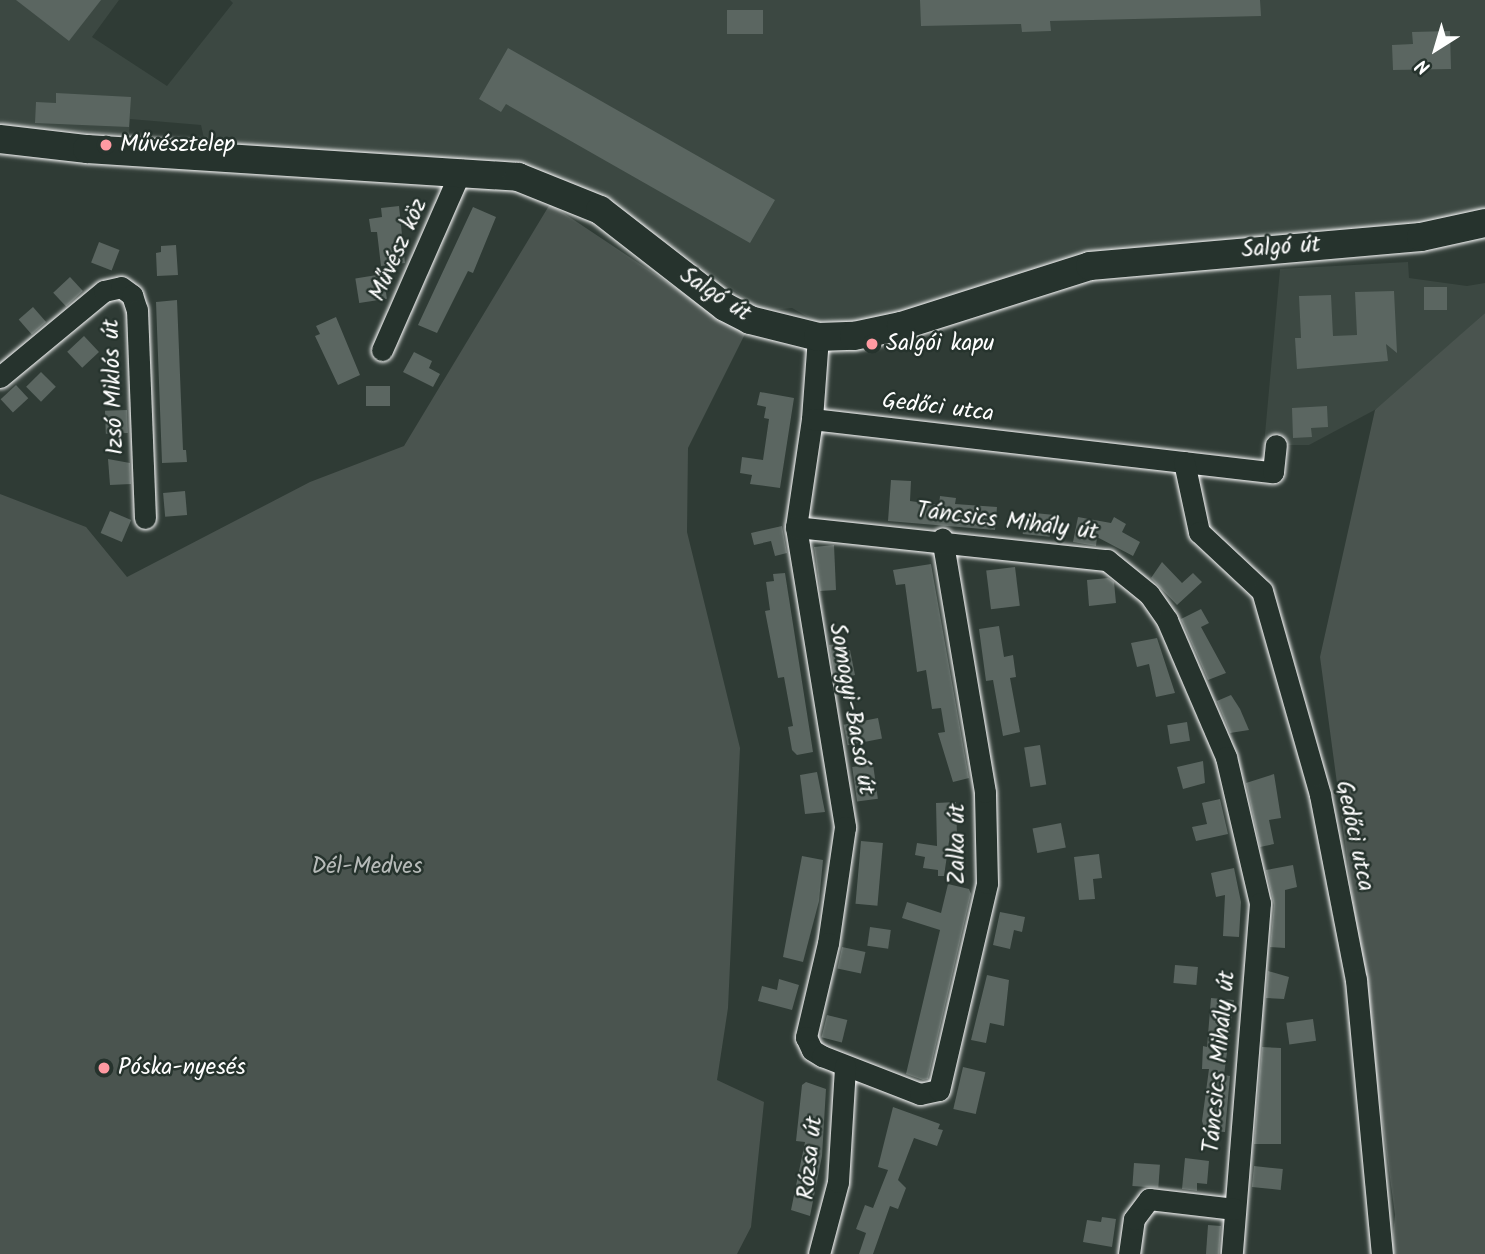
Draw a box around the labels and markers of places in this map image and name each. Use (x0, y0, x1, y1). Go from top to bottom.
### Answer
place label: Művésztelep (120, 131, 235, 159)
marker: Művésztelep (98, 137, 114, 153)
place label: Salgói kapu (886, 330, 994, 358)
marker: Salgói kapu (864, 336, 880, 352)
place label: Póska-nyesés (118, 1054, 246, 1082)
marker: Póska-nyesés (96, 1060, 112, 1076)

